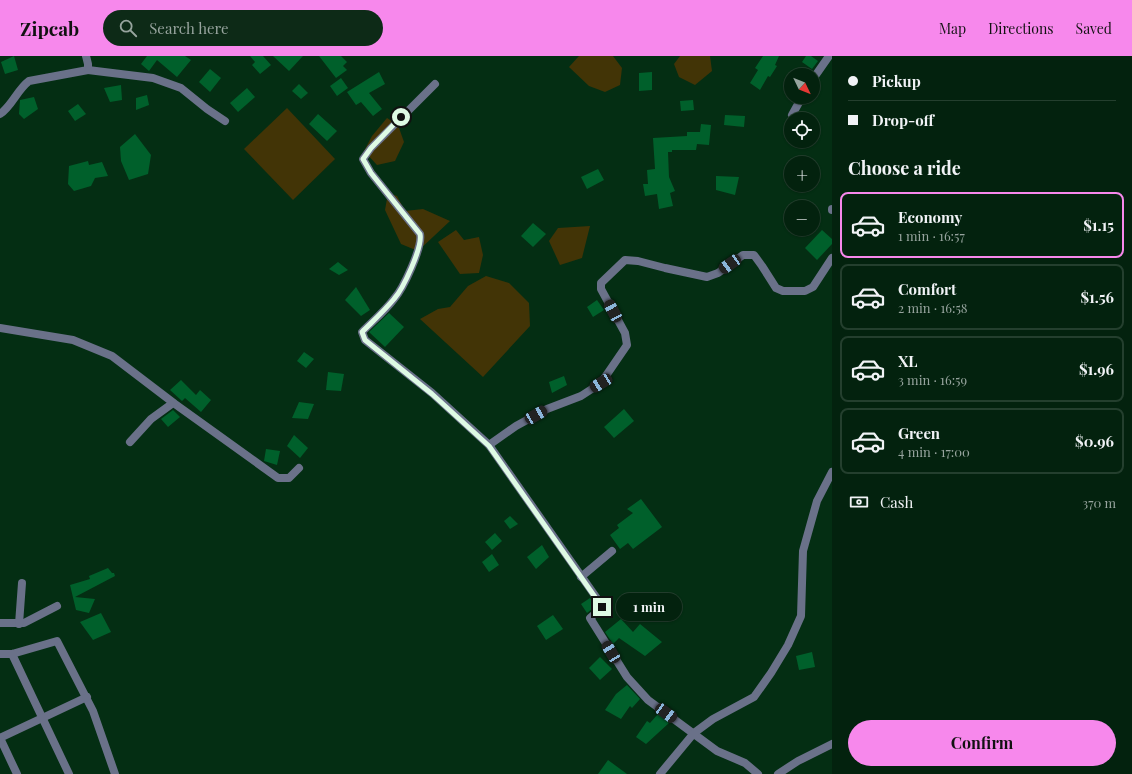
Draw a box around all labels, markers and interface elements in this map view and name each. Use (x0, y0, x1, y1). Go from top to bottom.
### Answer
search box (103, 10, 383, 46)
text: Zipcab (20, 15, 79, 41)
icon: search (117, 17, 139, 39)
text: Search here (149, 18, 229, 38)
text: Map (939, 19, 966, 38)
text: Directions (988, 19, 1054, 38)
text: Saved (1076, 19, 1112, 38)
north arrow (784, 68, 820, 104)
map controls (784, 68, 820, 236)
text: Pickup (872, 71, 921, 91)
route start (392, 108, 410, 126)
text: Drop-off (872, 110, 934, 130)
button: locate (784, 112, 820, 148)
button: + (784, 156, 820, 192)
text: Choose a ride (848, 156, 961, 180)
button: − (784, 200, 820, 236)
icon: car (850, 207, 886, 243)
text: Economy (898, 207, 962, 227)
text: $1.15 (1083, 215, 1114, 235)
text: 1 min · 16:57 (898, 227, 965, 244)
car (717, 252, 743, 276)
icon: car (850, 279, 886, 315)
text: Comfort (898, 279, 956, 299)
text: $1.56 (1081, 287, 1114, 307)
car (602, 298, 624, 324)
text: 2 min · 16:58 (898, 299, 968, 316)
icon: car (850, 351, 886, 387)
text: XL (898, 351, 918, 371)
text: $1.96 (1079, 359, 1114, 379)
text: 3 min · 16:59 (898, 371, 967, 388)
car (588, 372, 614, 394)
car (523, 404, 549, 426)
icon: car (850, 423, 886, 459)
text: Green (898, 423, 940, 443)
text: $0.96 (1075, 431, 1114, 451)
text: 4 min · 17:00 (898, 443, 970, 460)
icon: cash (848, 491, 870, 513)
text: Cash (880, 492, 913, 512)
text: 370 m (1082, 494, 1116, 511)
callout: 1 min (616, 593, 682, 621)
route end (593, 598, 611, 616)
text: 1 min (633, 598, 665, 615)
car (600, 639, 622, 665)
car (653, 701, 679, 725)
button: Confirm (848, 720, 1116, 766)

